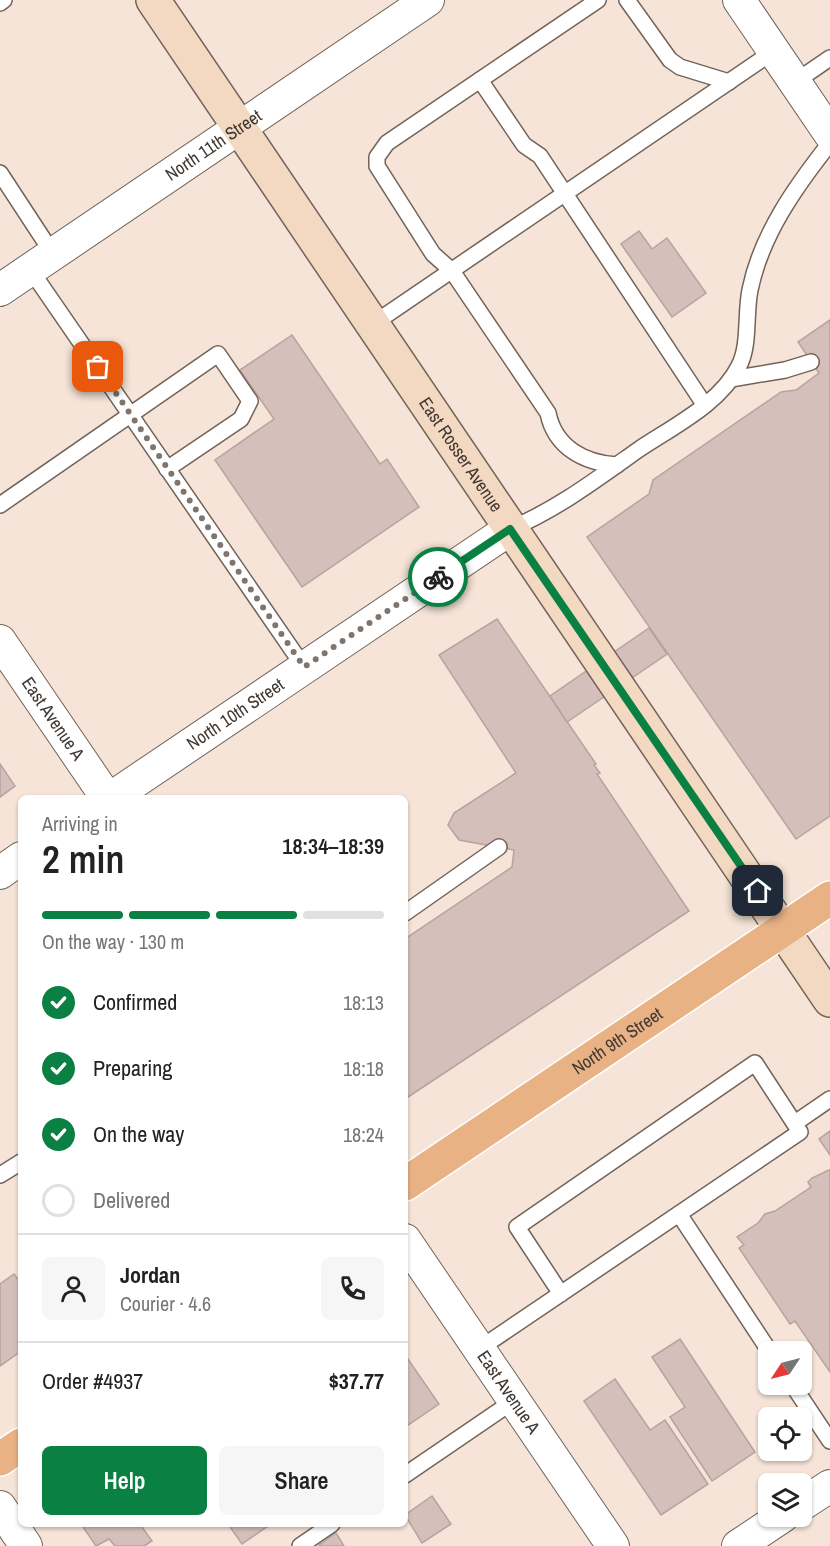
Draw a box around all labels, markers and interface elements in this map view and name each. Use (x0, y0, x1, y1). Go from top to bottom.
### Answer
street label: North 11th Street (160, 103, 266, 186)
pin (72, 341, 123, 392)
icon: bag (81, 350, 114, 383)
street label: East Rosser Avenue (413, 392, 509, 517)
courier (408, 547, 468, 607)
icon: bike (422, 561, 455, 594)
street label: East Avenue A (16, 672, 91, 765)
street label: North 10th Street (181, 672, 289, 756)
text: Arriving in (42, 810, 118, 837)
text: 18:34–18:39 (282, 831, 384, 861)
text: 2 min (42, 833, 124, 885)
pin (732, 865, 783, 916)
icon: home (741, 874, 774, 907)
text: On the way · 130 m (42, 928, 184, 955)
icon: check (42, 986, 75, 1019)
text: Confirmed (93, 987, 177, 1017)
text: 18:13 (343, 989, 384, 1016)
street label: North 9th Street (567, 1001, 667, 1080)
icon: check (42, 1052, 75, 1085)
text: Preparing (93, 1053, 172, 1083)
text: 18:18 (343, 1055, 384, 1082)
icon: check (42, 1118, 75, 1151)
text: On the way (93, 1119, 184, 1149)
text: 18:24 (343, 1121, 384, 1148)
text: Delivered (93, 1185, 170, 1215)
button: person (42, 1257, 105, 1320)
button: phone (321, 1257, 384, 1320)
text: Jordan (120, 1260, 180, 1290)
text: Courier · 4.6 (120, 1290, 211, 1317)
north arrow (758, 1341, 812, 1395)
map controls (758, 1341, 812, 1527)
street label: East Avenue A (472, 1345, 546, 1439)
text: Order #4937 (42, 1366, 143, 1396)
text: $37.77 (329, 1366, 384, 1396)
button: locate (758, 1407, 812, 1461)
button: Help (42, 1446, 207, 1515)
button: Share (219, 1446, 384, 1515)
button: layers (758, 1473, 812, 1527)

